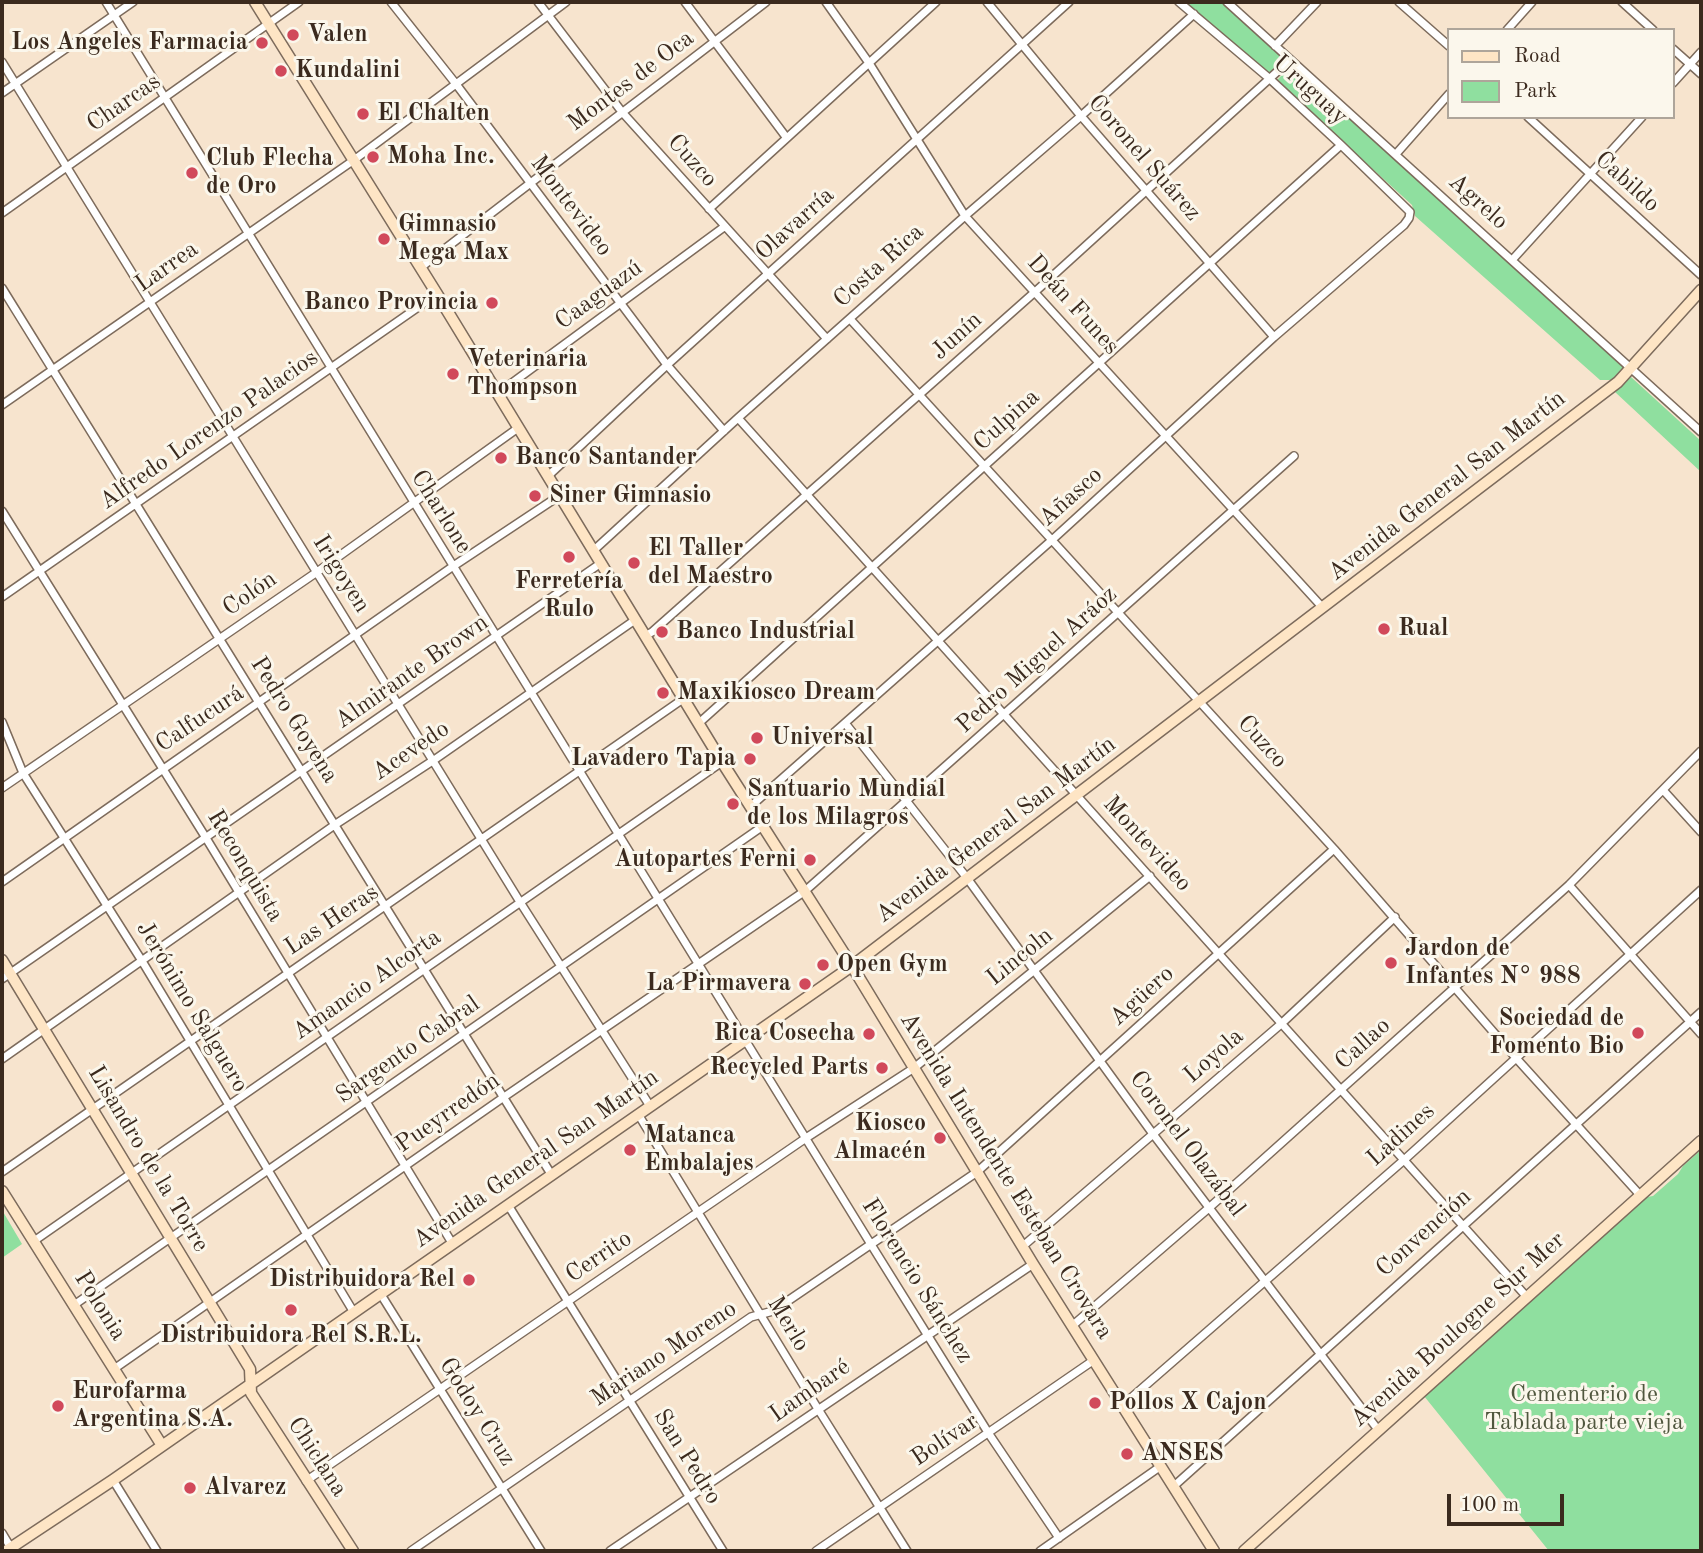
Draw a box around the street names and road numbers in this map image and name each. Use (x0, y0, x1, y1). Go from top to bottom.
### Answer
street label: Montes de Oca (562, 24, 700, 138)
street label: Uruguay (1266, 49, 1354, 131)
street label: Charcas (82, 67, 166, 139)
street label: Coronel Suárez (1081, 89, 1207, 227)
street label: Cuzco (661, 128, 723, 194)
street label: Cabildo (1589, 145, 1665, 219)
street label: Montevideo (524, 150, 618, 262)
street label: Agrelo (1442, 168, 1514, 236)
street label: Olavarría (750, 181, 840, 267)
street label: Costa Rica (828, 218, 930, 314)
street label: Larrea (130, 235, 204, 299)
street label: Deán Funes (1021, 249, 1125, 361)
street label: Caaguazú (550, 254, 648, 336)
street label: Junín (926, 306, 988, 366)
street label: Alfredo Lorenzo Palacios (94, 343, 324, 517)
street label: Culpina (968, 383, 1046, 457)
street label: Avenida General San Martín (1323, 384, 1571, 588)
street label: Añasco (1033, 461, 1109, 533)
street label: Charlone (404, 465, 478, 559)
street label: Irigoyen (306, 530, 376, 618)
street label: Colón (217, 565, 283, 623)
street label: Pedro Miguel Aráoz (951, 580, 1123, 740)
street label: Almirante Brown (330, 608, 494, 736)
street label: Pedro Goyena (244, 651, 344, 789)
street label: Calfucurá (150, 679, 250, 759)
street label: Cuzco (1231, 709, 1293, 775)
street label: Acevedo (367, 715, 455, 787)
street label: Avenida General San Martín (870, 730, 1122, 930)
street label: Montevideo (1096, 790, 1198, 898)
street label: Reconquista (200, 805, 290, 927)
street label: Las Heras (280, 878, 384, 962)
street label: Jerónimo Salguero (130, 916, 254, 1098)
street label: Lincoln (981, 921, 1059, 993)
street label: Amancio Alcorta (287, 923, 447, 1047)
street label: Agüero (1104, 960, 1180, 1032)
street label: Sargento Cabral (331, 990, 485, 1110)
street label: Avenida Intendente Esteban Crovara (893, 1007, 1119, 1345)
street label: Callao (1329, 1012, 1397, 1076)
street label: Loyola (1178, 1022, 1250, 1090)
street label: Lisandro de la Torre (81, 1061, 215, 1257)
street label: Avenida General San Martín (408, 1063, 664, 1255)
street label: Coronel Olazábal (1123, 1065, 1251, 1223)
street label: Pueyrredón (390, 1067, 506, 1159)
street label: Ladines (1361, 1097, 1441, 1173)
street label: Convención (1370, 1183, 1478, 1283)
street label: Florencio Sánchez (855, 1193, 979, 1369)
street label: Cerrito (560, 1224, 638, 1290)
street label: Avenida Boulogne Sur Mer (1345, 1226, 1571, 1434)
street label: Polonia (67, 1266, 133, 1346)
street label: Merlo (760, 1291, 816, 1357)
street label: Mariano Moreno (586, 1295, 742, 1413)
street label: Godoy Cruz (432, 1352, 522, 1472)
street label: Lambaré (764, 1353, 856, 1429)
street label: San Pedro (646, 1404, 728, 1510)
street label: Bolívar (906, 1407, 984, 1473)
street label: Chiclana (281, 1412, 353, 1502)

